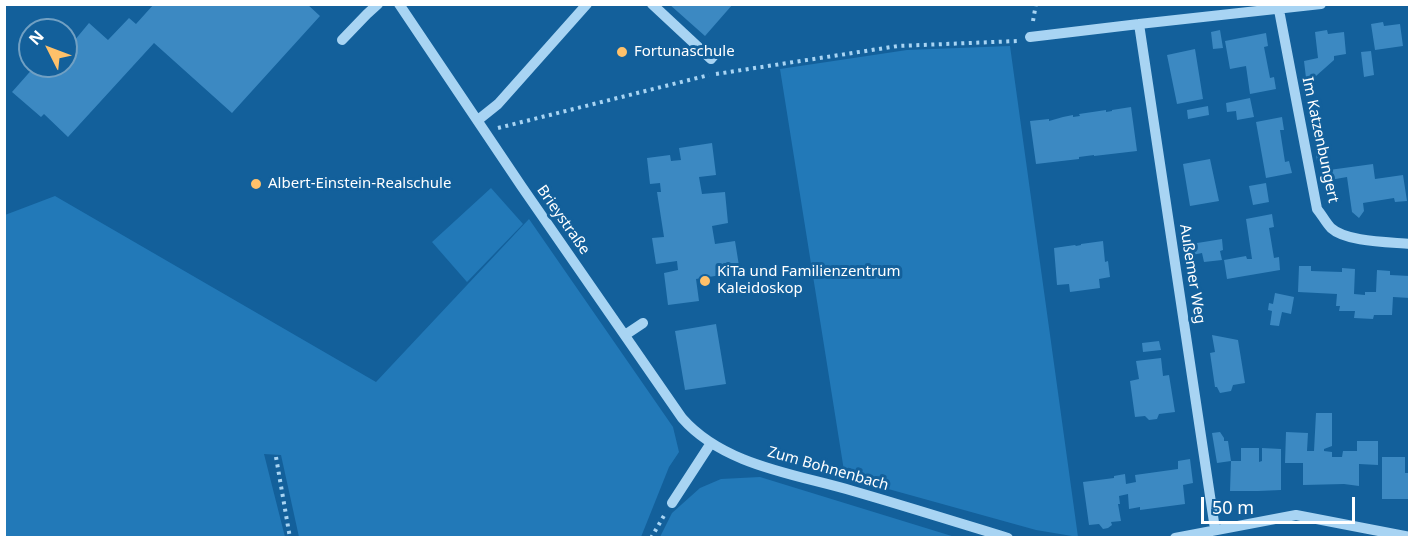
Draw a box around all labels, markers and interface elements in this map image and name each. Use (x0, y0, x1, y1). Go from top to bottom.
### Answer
north arrow (18, 18, 78, 78)
text: N (24, 25, 49, 49)
place label: Fortunaschule (634, 43, 735, 61)
marker: Fortunaschule (615, 45, 629, 59)
street label: Im Katzenbungert (1298, 76, 1342, 204)
place label: Albert-Einstein-Realschule (268, 175, 451, 193)
marker: Albert-Einstein-Realschule (249, 177, 263, 191)
street label: Brieystraße (533, 182, 593, 258)
street label: Außemer Weg (1175, 223, 1209, 325)
place label: KiTa und Familienzentrum Kaleidoskop (717, 263, 901, 298)
marker: KiTa und Familienzentrum Kaleidoskop (698, 274, 712, 288)
street label: Zum Bohnenbach (765, 443, 891, 495)
scale bar (1204, 485, 1358, 523)
text: 50 m (1212, 495, 1254, 519)

